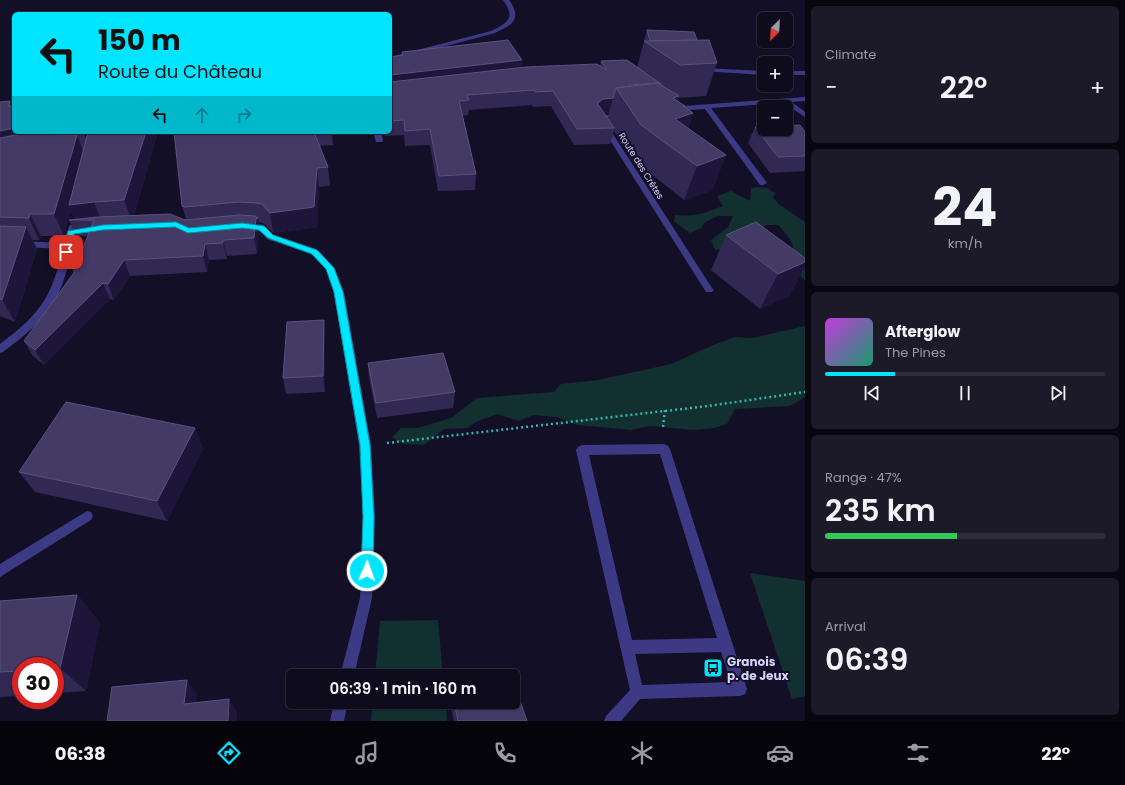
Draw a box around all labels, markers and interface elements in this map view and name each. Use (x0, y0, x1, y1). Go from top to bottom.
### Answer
north arrow (757, 12, 793, 48)
map controls (757, 12, 793, 136)
text: 150 m (98, 21, 181, 60)
icon: left (32, 28, 84, 80)
text: Climate (825, 45, 876, 64)
button: + (757, 56, 793, 92)
text: Route du Château (98, 59, 262, 84)
text: 22° (940, 66, 987, 109)
text: − (825, 72, 837, 103)
text: + (1090, 72, 1105, 103)
button: − (757, 100, 793, 136)
icon: left (149, 104, 171, 126)
icon: ahead (191, 104, 213, 126)
icon: right (233, 104, 255, 126)
street label: Route des Crêtes (616, 130, 667, 202)
text: 24 (933, 171, 997, 244)
text: km/h (948, 234, 982, 253)
pin (49, 235, 83, 269)
icon: arrive (55, 241, 77, 263)
text: Afterglow (885, 321, 960, 342)
text: The Pines (885, 343, 946, 362)
icon: previous (861, 382, 883, 404)
icon: pause (954, 382, 976, 404)
icon: next (1047, 382, 1069, 404)
text: Range · 47% (825, 468, 902, 487)
text: 235 km (825, 489, 936, 532)
position arrow (346, 550, 388, 592)
text: Arrival (825, 617, 866, 636)
text: 06:39 (825, 638, 908, 681)
place label: Granois p. de Jeux (727, 653, 790, 684)
speed limit sign: 30 (12, 657, 64, 709)
bus stop icon: Granois p. de Jeux (702, 657, 724, 679)
text: 06:39 · 1 min · 160 m (330, 678, 476, 699)
icon: directions (215, 739, 243, 767)
icon: music (353, 739, 381, 767)
icon: phone (491, 739, 519, 767)
icon: climate (628, 739, 656, 767)
icon: car (766, 739, 794, 767)
icon: filters (904, 739, 932, 767)
text: 06:38 (55, 741, 106, 766)
text: 22° (1041, 741, 1070, 766)

